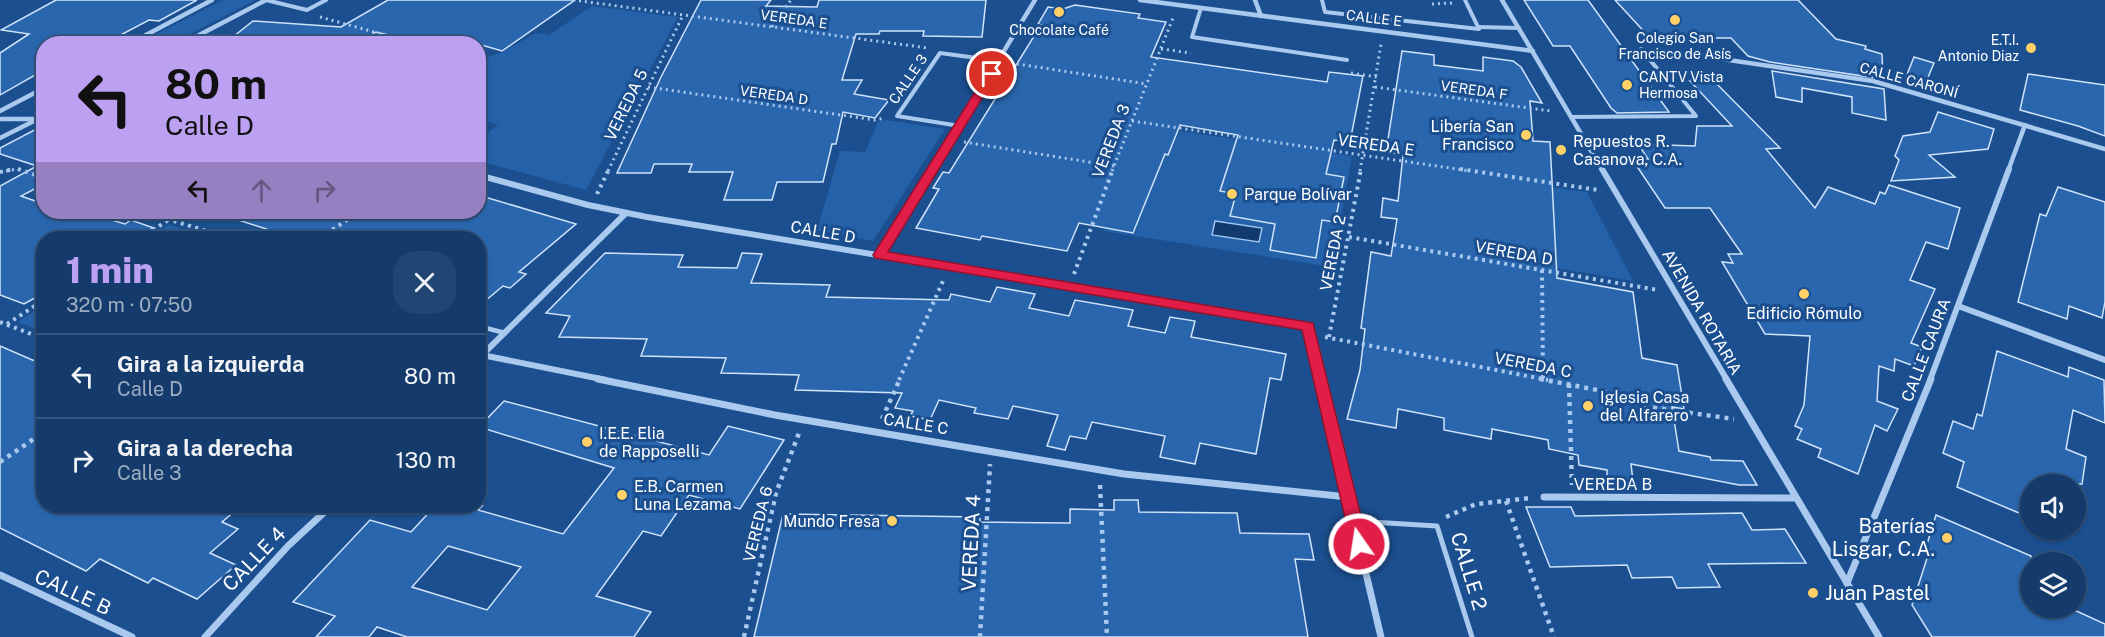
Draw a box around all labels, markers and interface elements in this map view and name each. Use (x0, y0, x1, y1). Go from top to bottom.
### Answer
marker: Chocolate Café (1052, 5, 1066, 19)
street label: VEREDA E (759, 6, 829, 32)
street label: CALLE E (1345, 7, 1403, 29)
marker: Colegio San Francisco de Asís (1668, 13, 1682, 27)
place label: Chocolate Café (1009, 22, 1109, 38)
place label: Colegio San Francisco de Asís (1619, 30, 1731, 62)
place label: E.T.I. Antonio Diaz (1938, 32, 2019, 64)
marker: E.T.I. Antonio Diaz (2024, 41, 2038, 55)
pin (966, 48, 1017, 99)
street label: CALLE 3 (886, 51, 931, 107)
icon: arrive (975, 57, 1008, 90)
street label: CALLE CARONÍ (1858, 58, 1961, 101)
text: 80 m (165, 59, 267, 108)
icon: left (66, 60, 144, 138)
street label: VEREDA 5 (600, 66, 652, 144)
place label: CANTV Vista Hermosa (1639, 69, 1723, 101)
street label: VEREDA F (1440, 77, 1508, 103)
marker: CANTV Vista Hermosa (1620, 78, 1634, 92)
street label: VEREDA D (739, 82, 809, 108)
street label: VEREDA 3 (1088, 101, 1134, 181)
text: Calle D (165, 109, 254, 141)
place label: Libería San Francisco (1430, 117, 1514, 154)
marker: Libería San Francisco (1519, 128, 1533, 142)
street label: VEREDA E (1336, 130, 1416, 160)
place label: Repuestos R. Casanova, C.A. (1573, 132, 1682, 169)
marker: Repuestos R. Casanova, C.A. (1554, 143, 1568, 157)
icon: left (182, 174, 215, 207)
icon: ahead (245, 174, 278, 207)
icon: right (308, 174, 341, 207)
place label: Parque Bolívar (1244, 185, 1352, 204)
marker: Parque Bolívar (1225, 187, 1239, 201)
street label: VEREDA 2 (1316, 213, 1350, 293)
street label: CALLE D (789, 217, 857, 247)
street label: VEREDA D (1474, 237, 1554, 269)
street label: AVENIDA ROTARIA (1658, 246, 1746, 378)
text: 1 min (66, 249, 154, 291)
button: close (393, 251, 456, 314)
marker: Edificio Rómulo (1797, 287, 1811, 301)
text: 320 m · 07:50 (66, 293, 193, 317)
street label: CALLE CAURA (1898, 295, 1954, 405)
place label: Edificio Rómulo (1746, 304, 1862, 323)
street label: VEREDA C (1493, 348, 1573, 382)
text: Gira a la izquierda (117, 351, 304, 377)
icon: left (66, 360, 99, 393)
text: 80 m (404, 363, 456, 389)
text: Calle D (117, 377, 183, 401)
place label: Iglesia Casa del Alfarero (1600, 388, 1689, 425)
marker: Iglesia Casa del Alfarero (1581, 399, 1595, 413)
street label: CALLE C (882, 409, 950, 439)
place label: I.E.E. Elia de Rapposelli (599, 424, 699, 461)
text: Gira a la derecha (117, 435, 293, 461)
marker: I.E.E. Elia de Rapposelli (580, 435, 594, 449)
icon: right (66, 444, 99, 477)
text: 130 m (395, 447, 456, 473)
text: Calle 3 (117, 461, 182, 485)
map controls (2020, 474, 2086, 618)
button: sound (2020, 474, 2086, 540)
street label: VEREDA B (1574, 475, 1652, 494)
place label: E.B. Carmen Luna Lezama (634, 477, 732, 514)
street label: VEREDA 6 (739, 484, 777, 564)
marker: E.B. Carmen Luna Lezama (615, 488, 629, 502)
street label: VEREDA 4 (956, 494, 986, 592)
place label: Mundo Fresa (783, 512, 880, 531)
position arrow (1327, 512, 1391, 576)
marker: Mundo Fresa (885, 514, 899, 528)
place label: Baterías Lisgar, C.A. (1832, 514, 1935, 561)
street label: CALLE 4 (217, 522, 291, 596)
street label: CALLE 2 (1446, 529, 1492, 613)
marker: Baterías Lisgar, C.A. (1940, 531, 1954, 545)
button: layers (2020, 552, 2086, 618)
street label: CALLE B (31, 564, 115, 620)
place label: Juan Pastel (1825, 581, 1930, 605)
marker: Juan Pastel (1806, 586, 1820, 600)

